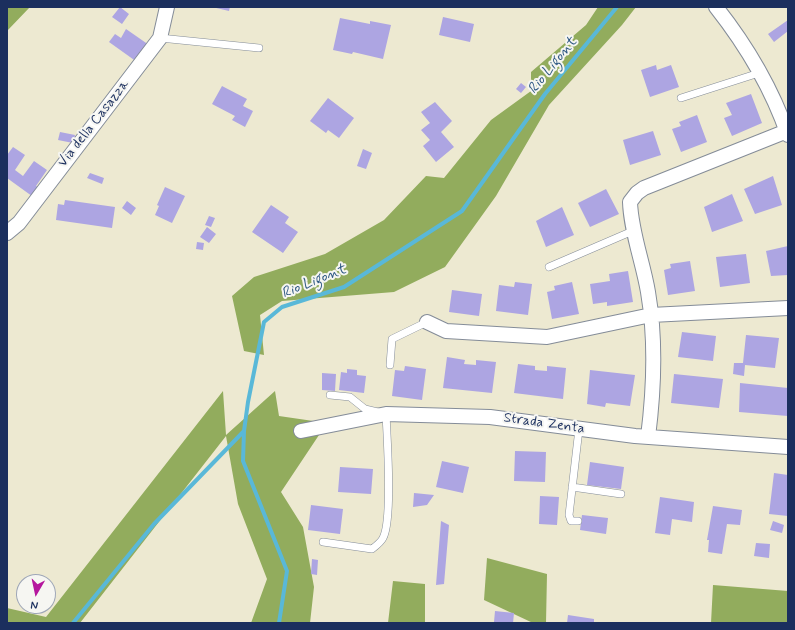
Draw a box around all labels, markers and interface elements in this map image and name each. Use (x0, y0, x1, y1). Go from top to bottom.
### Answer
water label: Rio Ligont (525, 34, 581, 98)
street label: Via della Casazza (55, 77, 133, 171)
water label: Rio Ligont (279, 261, 349, 303)
street label: Strada Zenta (502, 410, 586, 438)
north arrow (16, 574, 56, 614)
text: N (30, 597, 39, 612)

